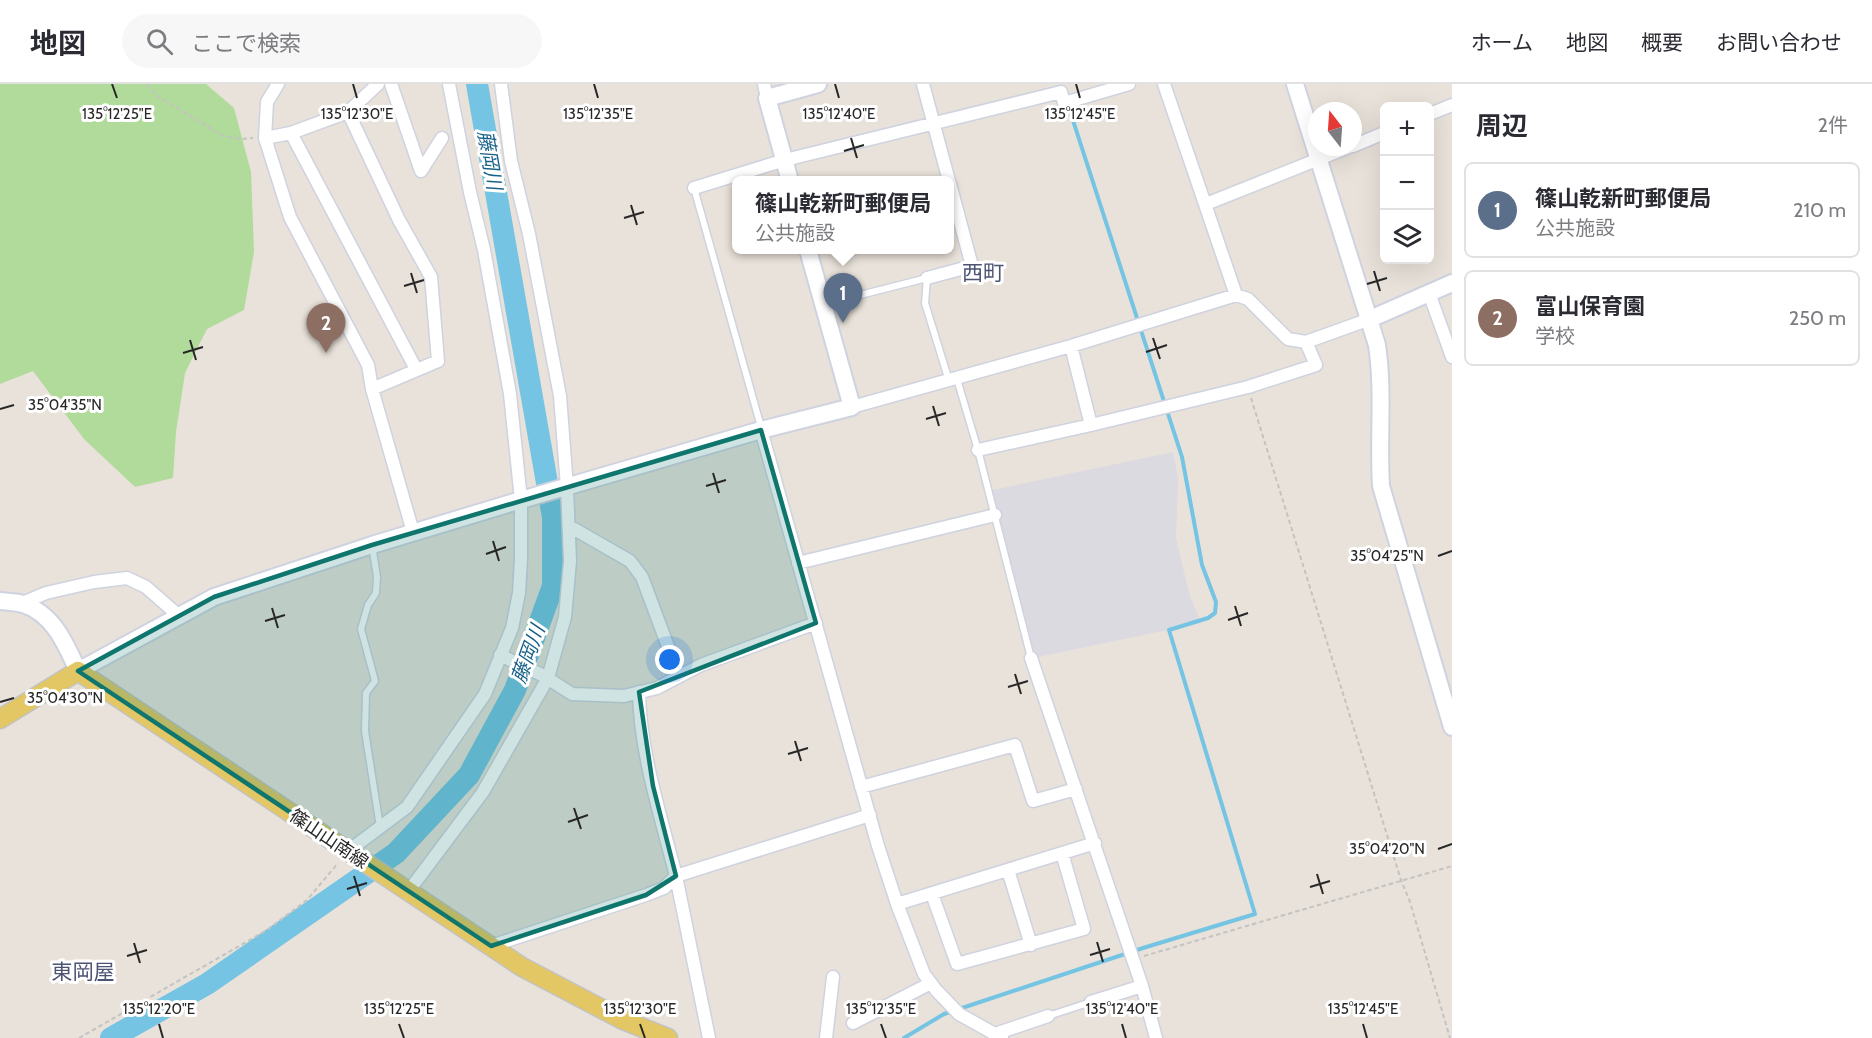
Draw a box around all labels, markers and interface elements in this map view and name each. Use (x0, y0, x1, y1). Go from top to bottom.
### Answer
search box (122, 14, 542, 68)
icon: search (143, 25, 176, 58)
text: 地図 (30, 26, 86, 60)
text: ここで検索 (191, 30, 301, 57)
text: ホーム (1471, 30, 1533, 55)
text: 地図 (1566, 30, 1608, 55)
text: 概要 (1641, 30, 1683, 55)
text: お問い合わせ (1716, 30, 1842, 55)
north arrow (1308, 102, 1362, 156)
map controls (1380, 102, 1434, 264)
button: + (1380, 102, 1434, 156)
text: 135°12'25"E (82, 105, 152, 123)
text: 135°12'30"E (321, 105, 393, 123)
text: 135°12'35"E (563, 105, 633, 123)
text: 135°12'40"E (803, 105, 875, 123)
text: 135°12'45"E (1045, 105, 1115, 123)
text: 周辺 (1476, 110, 1528, 142)
text: 2件 (1818, 113, 1848, 137)
water label: 藤岡川 (473, 128, 507, 194)
button: − (1380, 156, 1434, 210)
popup (732, 176, 954, 254)
text: 篠山乾新町郵便局 (1535, 185, 1711, 212)
text: 篠山乾新町郵便局 (755, 190, 931, 217)
text: 1 (1494, 198, 1501, 222)
text: 210 m (1793, 198, 1846, 222)
button: layers (1380, 210, 1434, 264)
text: 公共施設 (1535, 216, 1615, 240)
text: 公共施設 (755, 221, 835, 245)
district label: 西町 (962, 260, 1004, 285)
pin: 1 (824, 274, 862, 323)
text: 富山保育園 (1535, 293, 1645, 320)
pin: 2 (306, 304, 346, 353)
text: 2 (1492, 306, 1503, 330)
text: 250 m (1789, 306, 1846, 330)
text: 学校 (1535, 324, 1575, 348)
text: 35°04'35"N (28, 396, 102, 414)
text: 35°04'25"N (1350, 547, 1424, 565)
water label: 藤岡川 (506, 620, 550, 686)
your location (655, 645, 684, 674)
text: 35°04'30"N (27, 689, 103, 707)
street label: 篠山山南線 (286, 805, 372, 873)
text: 35°04'20"N (1349, 840, 1425, 858)
district label: 東岡屋 (52, 959, 115, 984)
text: 135°12'20"E (123, 1000, 195, 1018)
text: 135°12'25"E (364, 1000, 434, 1018)
text: 135°12'30"E (604, 1000, 676, 1018)
text: 135°12'35"E (846, 1000, 916, 1018)
text: 135°12'40"E (1086, 1000, 1158, 1018)
text: 135°12'45"E (1328, 1000, 1398, 1018)

